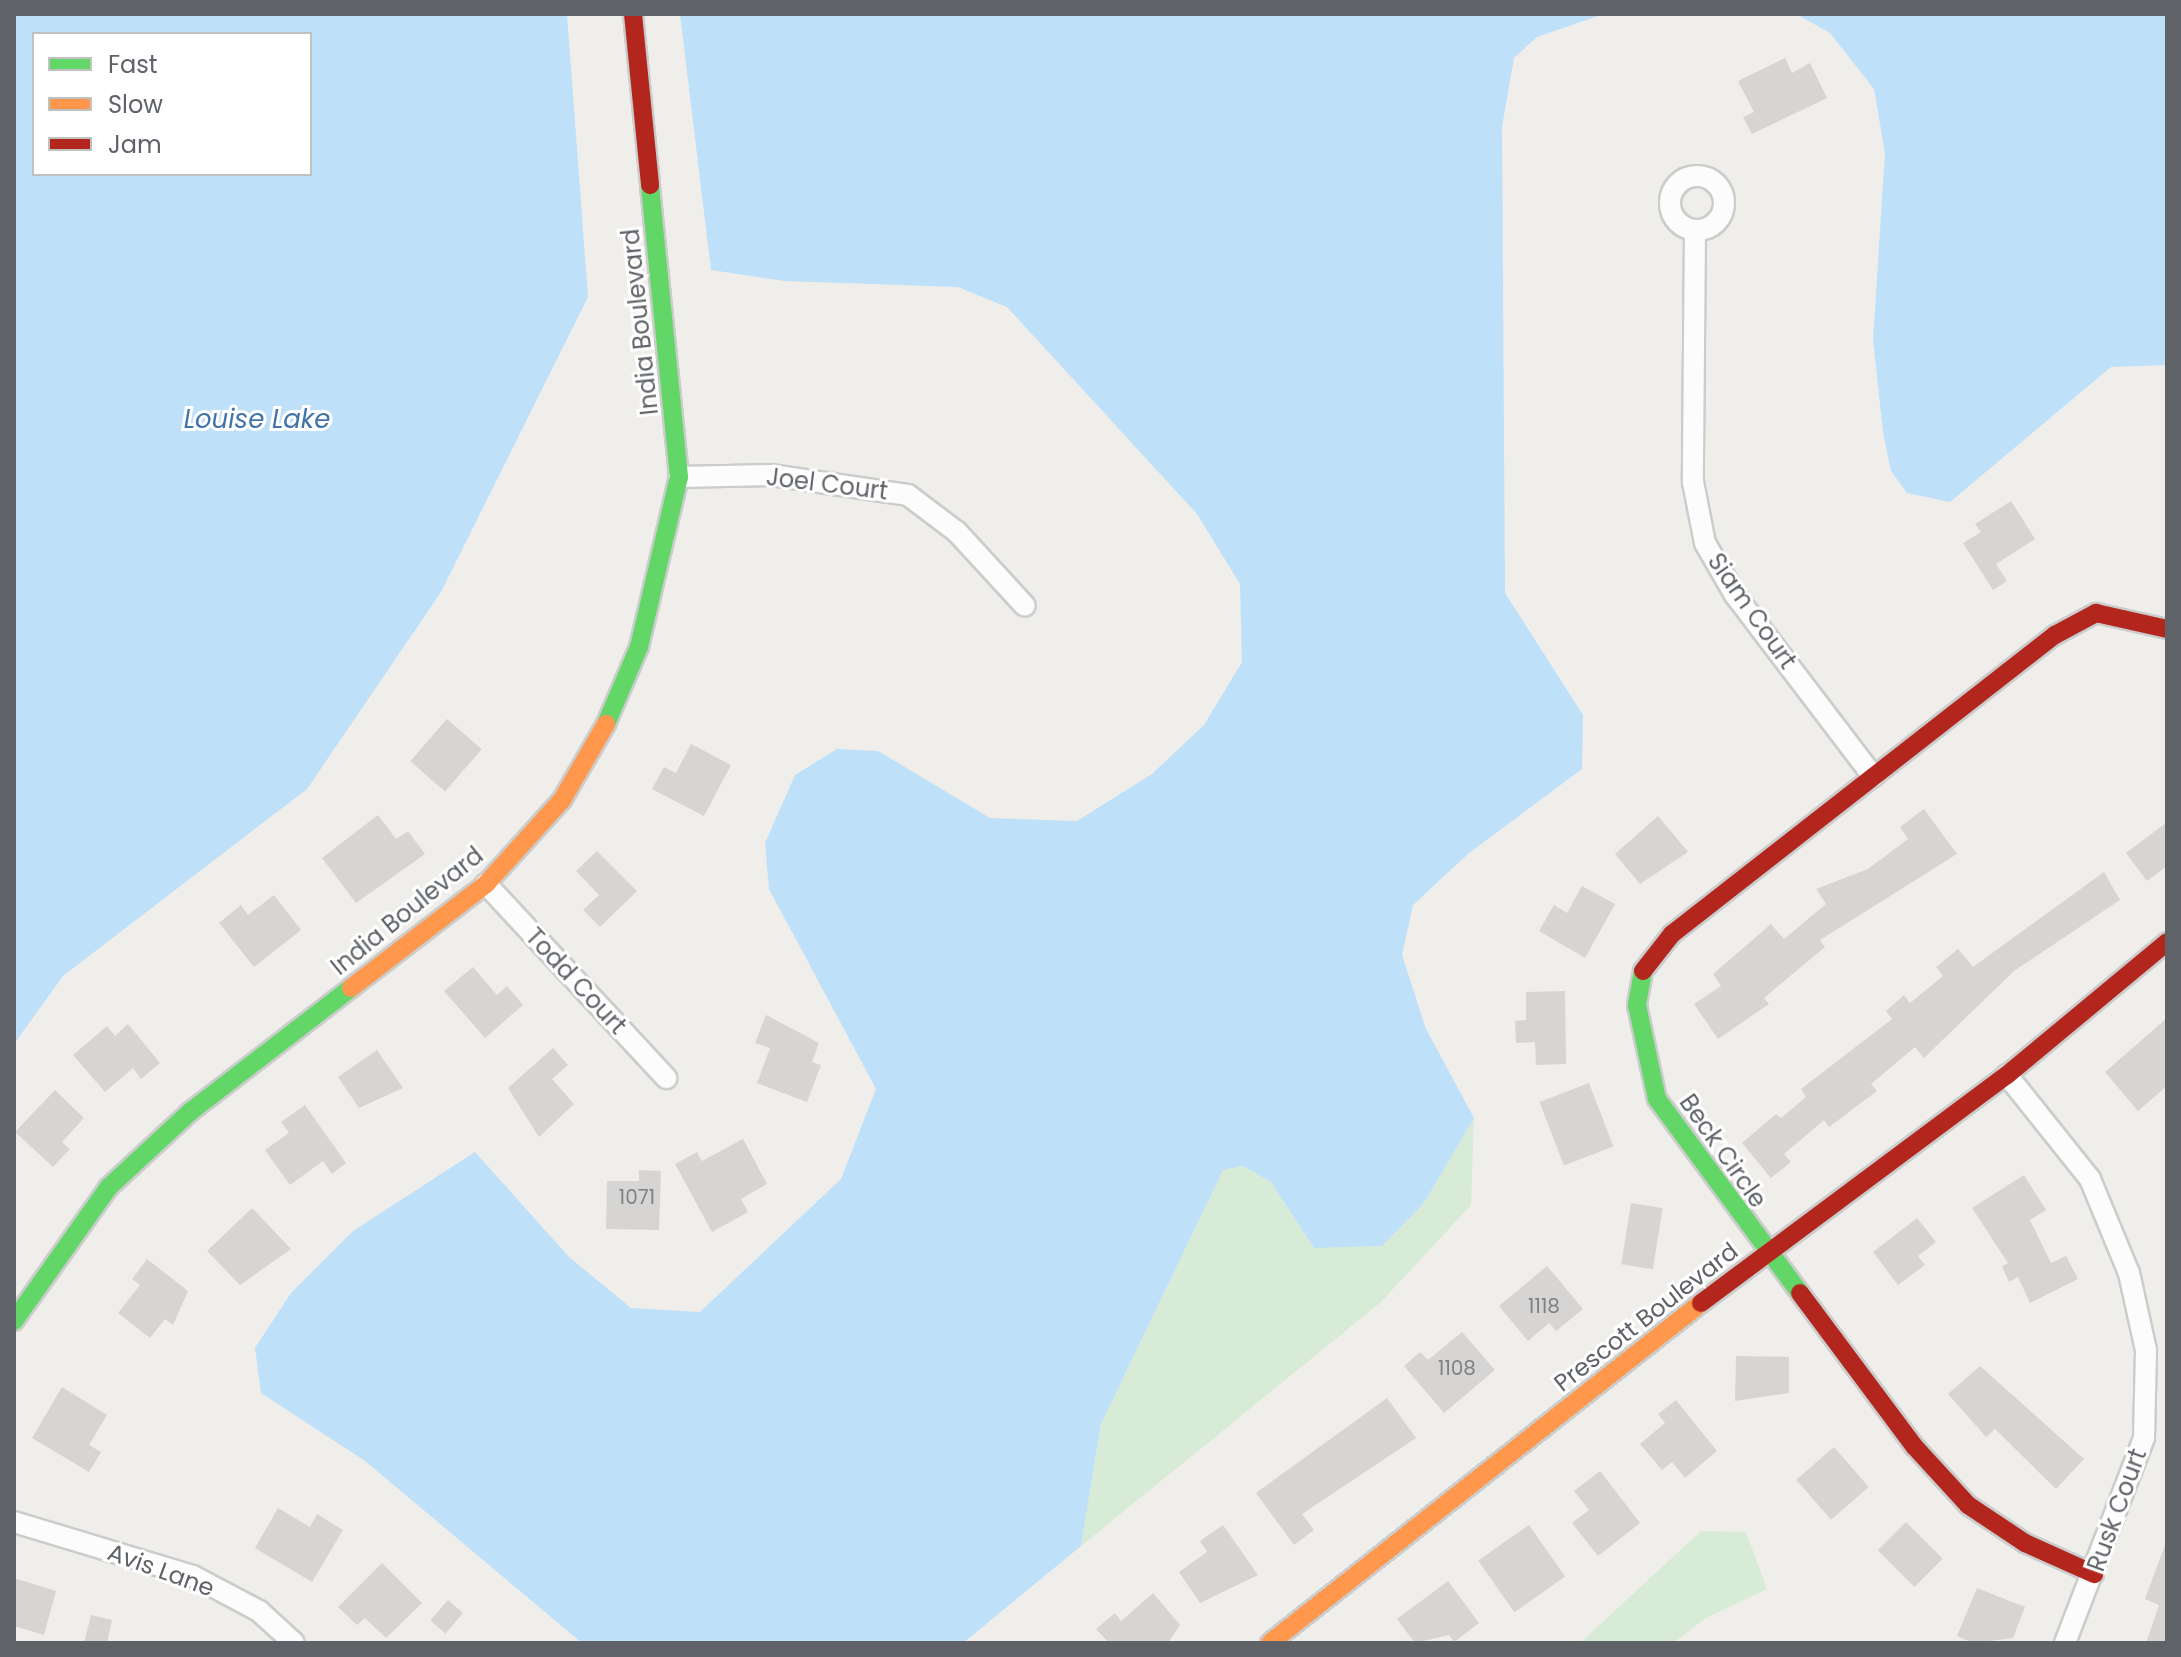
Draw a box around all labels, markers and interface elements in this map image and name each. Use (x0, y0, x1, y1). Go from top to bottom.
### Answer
legend (32, 32, 312, 176)
text: Fast (108, 48, 158, 81)
text: Slow (108, 88, 163, 121)
text: Jam (108, 128, 162, 161)
street label: India Boulevard (616, 227, 664, 417)
water label: Louise Lake (184, 404, 330, 436)
street label: Joel Court (765, 462, 889, 506)
street label: Siam Court (1702, 548, 1802, 674)
street label: India Boulevard (325, 841, 489, 981)
street label: Todd Court (520, 922, 632, 1040)
street label: Beck Circle (1673, 1089, 1773, 1213)
house number: 1071 (619, 1185, 655, 1209)
street label: Prescott Boulevard (1548, 1236, 1744, 1398)
house number: 1118 (1528, 1294, 1560, 1318)
house number: 1108 (1438, 1356, 1476, 1380)
street label: Rusk Court (2082, 1445, 2152, 1575)
street label: Avis Lane (104, 1537, 218, 1603)

